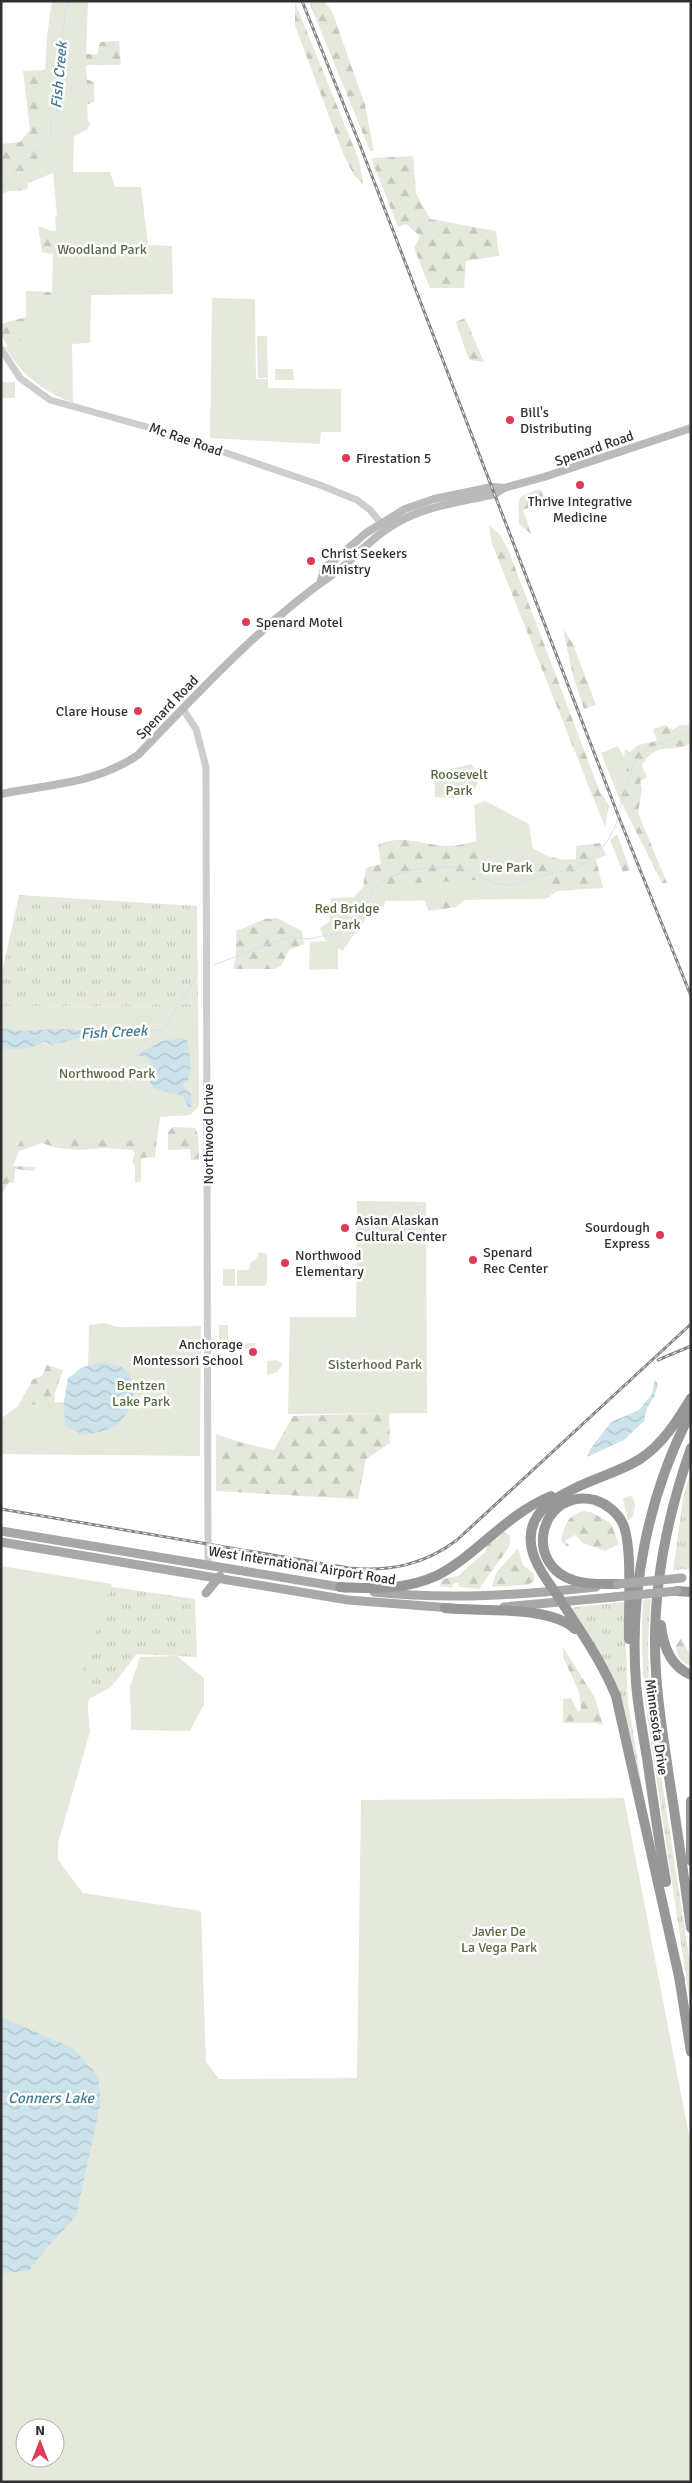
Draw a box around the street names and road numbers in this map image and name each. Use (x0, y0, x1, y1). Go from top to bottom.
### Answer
street label: Mc Rae Road (147, 419, 225, 460)
street label: Spenard Road (552, 427, 636, 470)
street label: Spenard Road (133, 672, 202, 743)
street label: Northwood Drive (200, 1084, 217, 1184)
street label: West International Airport Road (207, 1542, 397, 1589)
street label: Minnesota Drive (641, 1678, 672, 1776)

